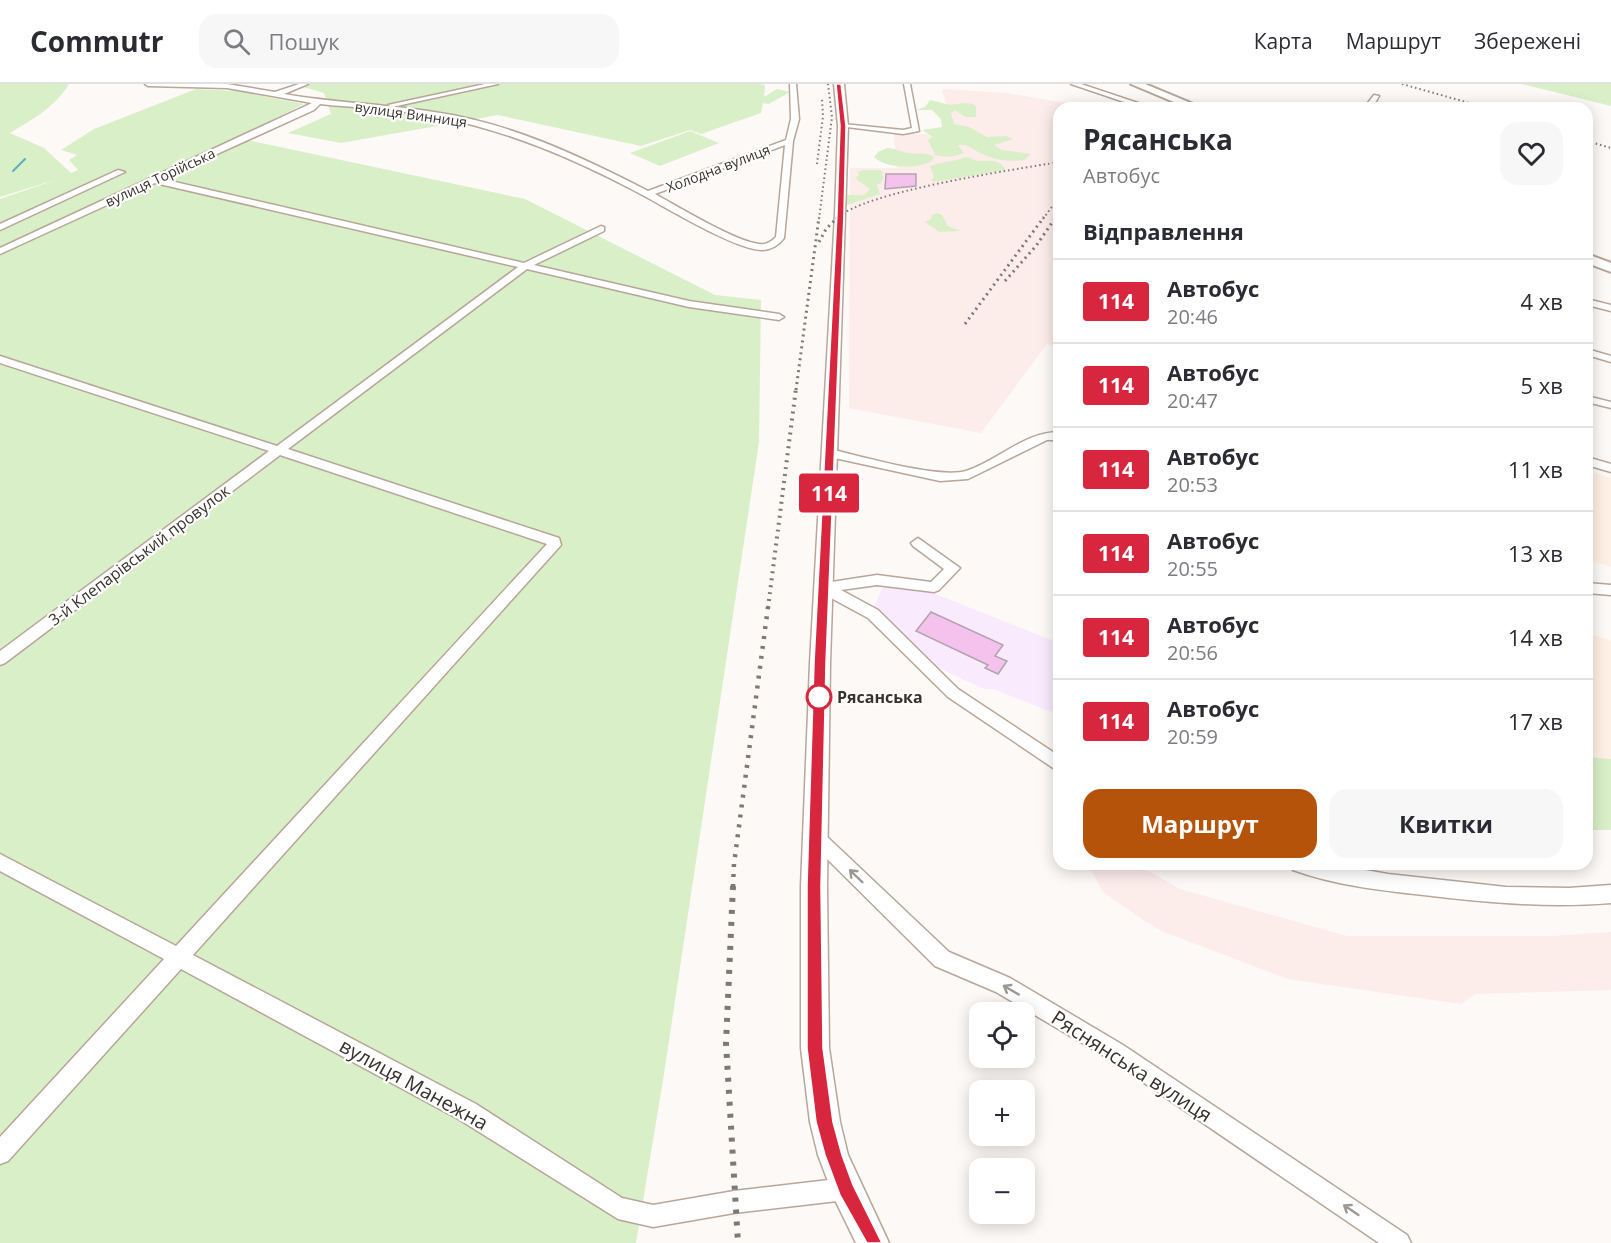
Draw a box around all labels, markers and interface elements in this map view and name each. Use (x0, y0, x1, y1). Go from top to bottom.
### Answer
search box (199, 14, 619, 68)
text: Commutr (30, 22, 163, 60)
icon: search (220, 25, 253, 58)
text: Пошук (268, 26, 340, 56)
text: Карта (1254, 27, 1313, 55)
text: Маршрут (1346, 27, 1441, 55)
text: Збережені (1474, 27, 1581, 55)
street label: вулиця Винниця (354, 97, 468, 131)
text: Рясанська (1083, 120, 1233, 158)
button: heart (1500, 122, 1563, 185)
street label: Холодна вулиця (663, 139, 773, 197)
street label: вулиця Торійська (102, 143, 218, 211)
text: Автобус (1083, 162, 1160, 189)
text: Відправлення (1083, 216, 1244, 246)
text: Автобус (1167, 273, 1259, 303)
text: 4 хв (1521, 286, 1563, 316)
text: 114 (1098, 287, 1134, 315)
text: 20:46 (1167, 303, 1218, 330)
text: Автобус (1167, 357, 1259, 387)
text: 5 хв (1521, 370, 1563, 400)
text: 114 (1098, 371, 1134, 399)
text: 20:47 (1167, 387, 1218, 414)
text: Автобус (1167, 441, 1259, 471)
text: 11 хв (1508, 454, 1563, 484)
text: 114 (1098, 455, 1134, 483)
text: 20:53 (1167, 471, 1218, 498)
line badge: 114 (794, 474, 864, 512)
street label: 3-й Клепарівський провулок (44, 479, 235, 631)
text: 114 (811, 479, 847, 507)
text: Автобус (1167, 525, 1259, 555)
text: 13 хв (1508, 538, 1563, 568)
text: 114 (1098, 539, 1134, 567)
text: 20:55 (1167, 555, 1218, 582)
text: Автобус (1167, 609, 1259, 639)
text: 14 хв (1508, 622, 1563, 652)
text: 114 (1098, 623, 1134, 651)
text: 20:56 (1167, 639, 1218, 666)
marker: Рясанська (806, 684, 832, 710)
place label: Рясанська (837, 686, 923, 708)
text: Автобус (1167, 693, 1259, 723)
text: 17 хв (1508, 706, 1563, 736)
text: 114 (1098, 707, 1134, 735)
text: 20:59 (1167, 723, 1218, 750)
button: Маршрут (1083, 789, 1317, 858)
button: Квитки (1329, 789, 1563, 858)
one-way arrow (849, 869, 864, 884)
one-way arrow (1003, 984, 1020, 996)
map controls (969, 1002, 1035, 1224)
button: locate (969, 1002, 1035, 1068)
street label: Ряснянська вулиця (1047, 1004, 1217, 1128)
street label: вулиця Манежна (335, 1032, 493, 1136)
button: + (969, 1080, 1035, 1146)
button: − (969, 1158, 1035, 1224)
one-way arrow (1343, 1204, 1360, 1216)

